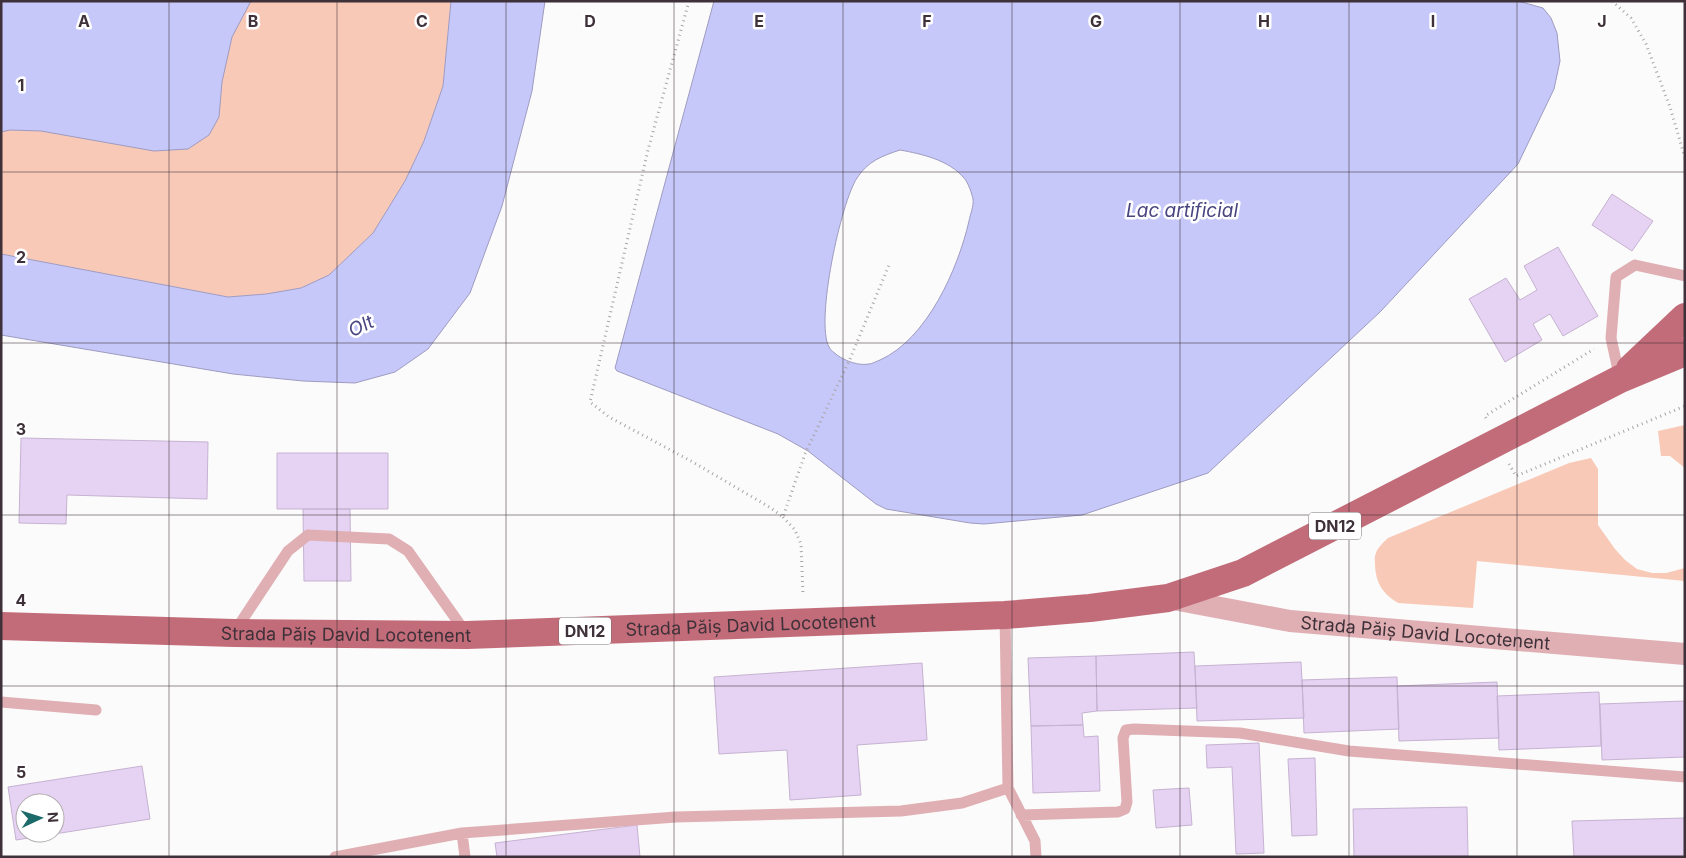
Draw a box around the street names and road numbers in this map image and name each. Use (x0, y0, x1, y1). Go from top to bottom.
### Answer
road number: DN12 (1309, 512, 1361, 540)
street label: Strada Păiș David Locotenent (625, 609, 876, 640)
street label: Strada Păiș David Locotenent (1300, 611, 1551, 653)
road number: DN12 (559, 618, 611, 644)
street label: Strada Păiș David Locotenent (220, 622, 472, 646)

